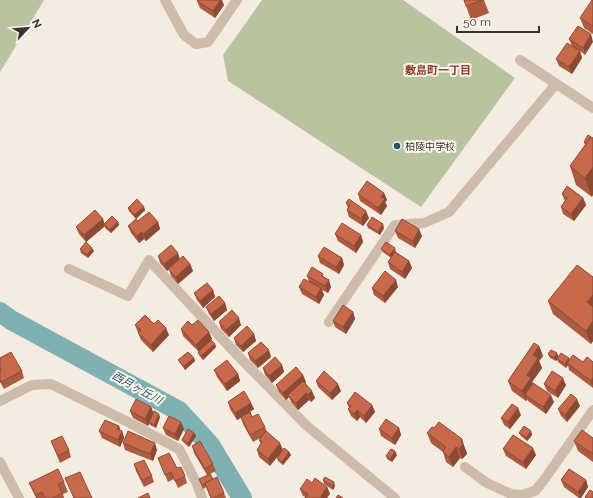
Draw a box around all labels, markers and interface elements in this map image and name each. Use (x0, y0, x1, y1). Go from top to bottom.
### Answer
north arrow (8, 8, 48, 48)
scale bar (457, 8, 539, 34)
text: 50 m (463, 15, 491, 29)
text: N (29, 17, 44, 30)
district label: 敷島町一丁目 (405, 64, 471, 77)
marker: 柏陵中学校 (392, 141, 402, 151)
place label: 柏陵中学校 (405, 141, 455, 152)
water label: 西月ヶ丘川 (110, 369, 165, 408)

